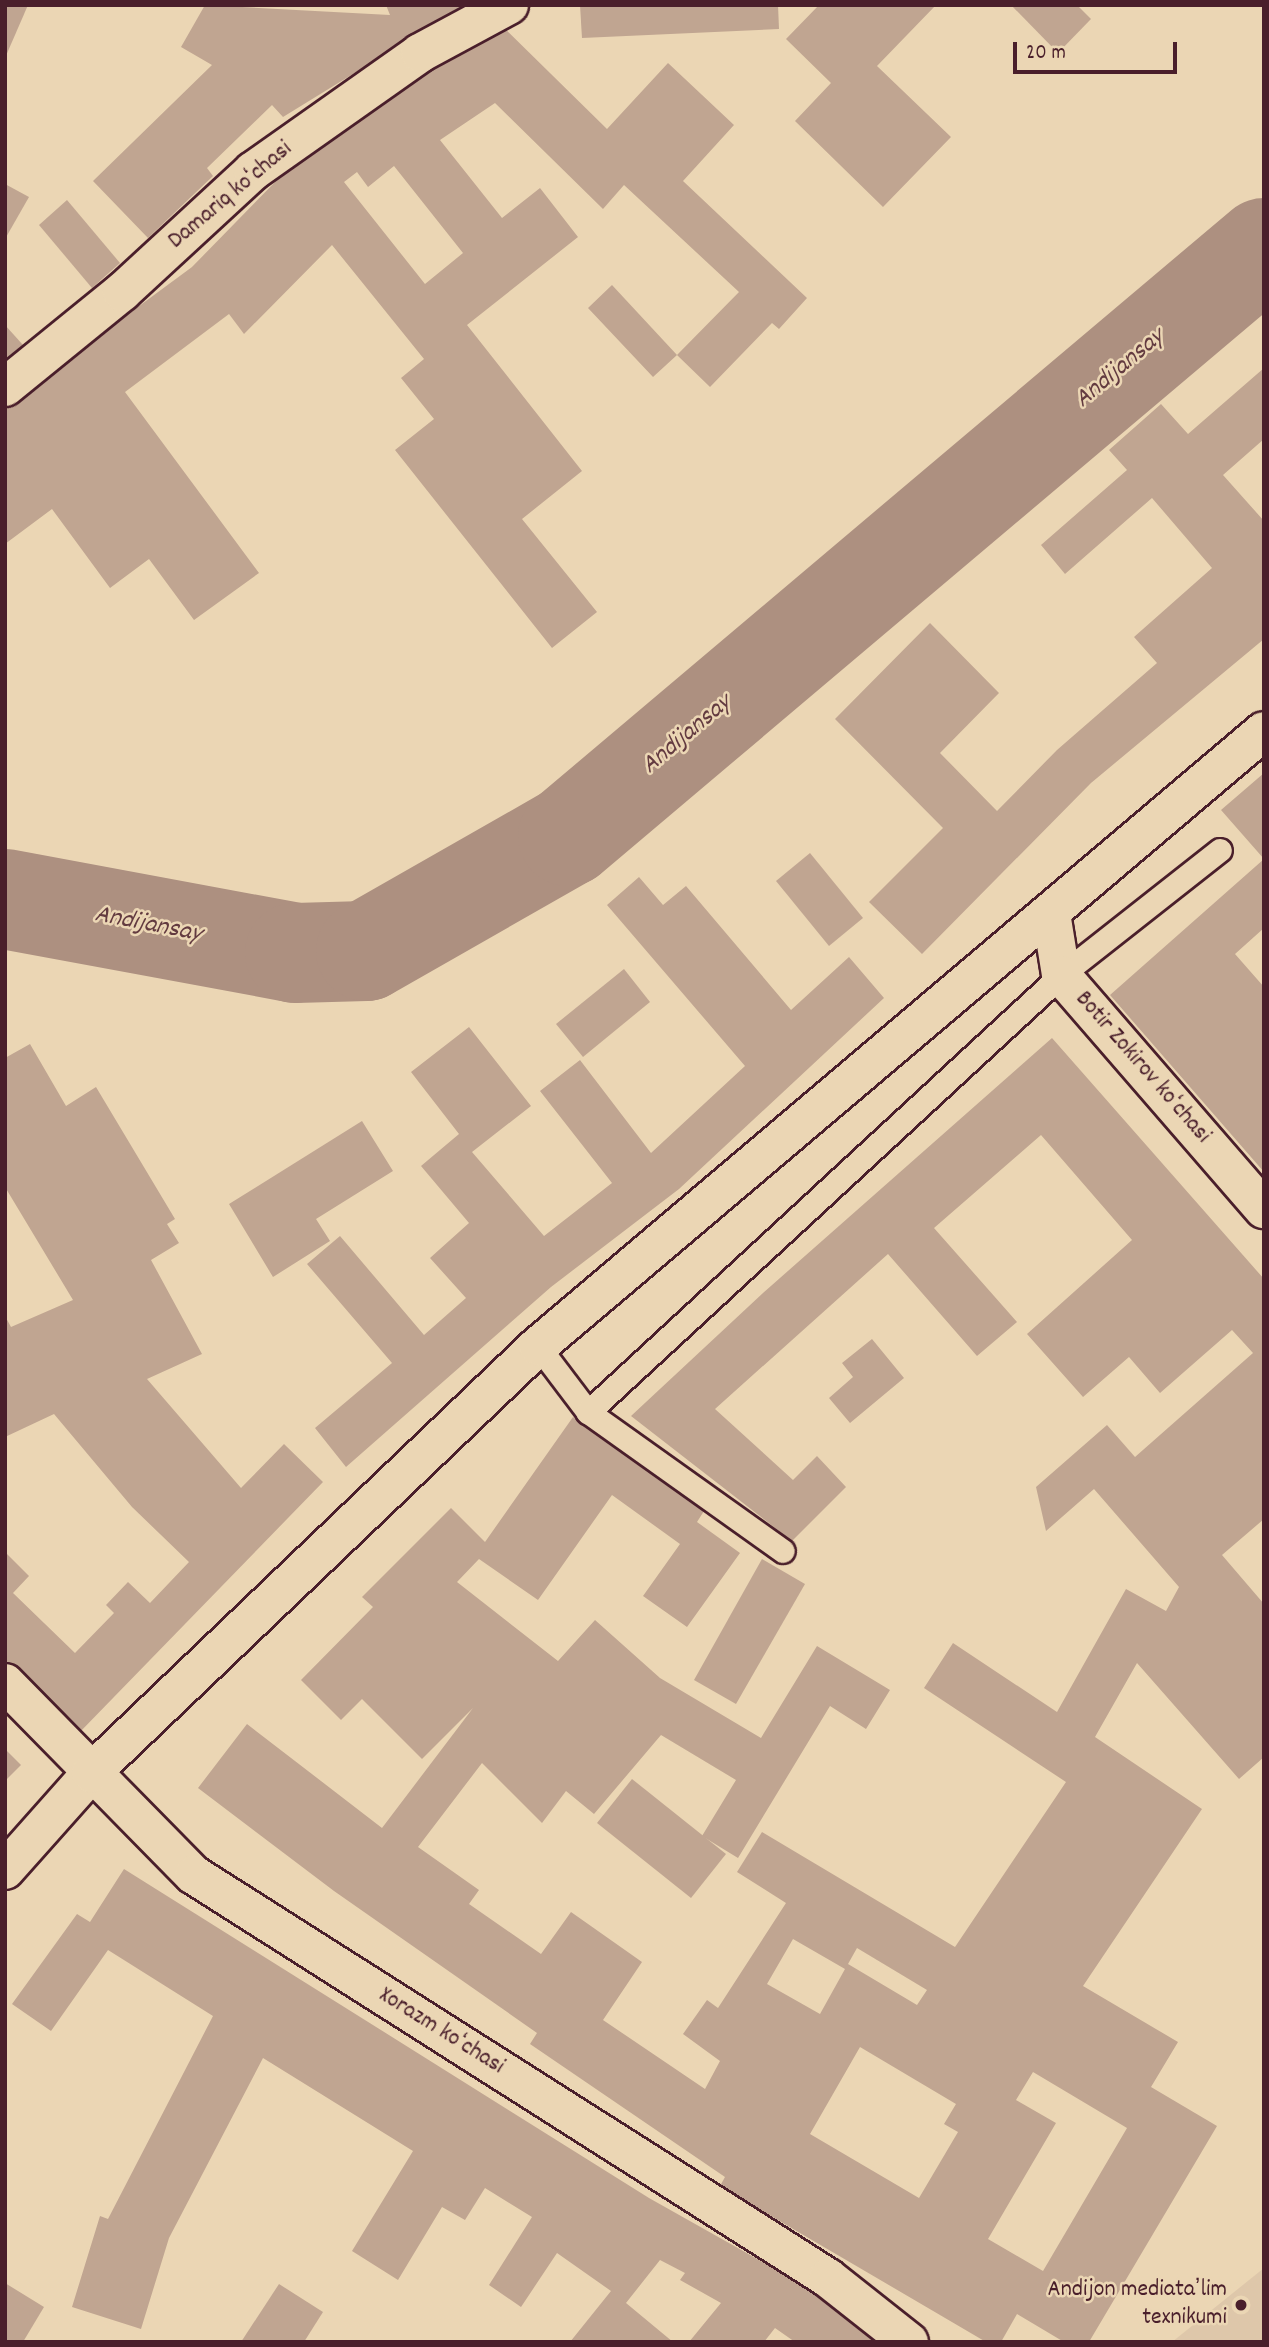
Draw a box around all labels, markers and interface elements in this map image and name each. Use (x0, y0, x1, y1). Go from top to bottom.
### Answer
scale bar (1017, 28, 1182, 72)
text: 20 m (1026, 39, 1066, 69)
street label: Damariq koʻchasi (163, 136, 299, 256)
water label: Andijansay (1069, 322, 1171, 416)
water label: Andijansay (636, 688, 738, 782)
water label: Andijansay (92, 899, 204, 951)
street label: Botir Zokirov koʻchasi (1068, 986, 1216, 1150)
street label: Xorazm koʻchasi (373, 1982, 509, 2082)
place label: Andijon mediataʼlim texnikumi (1048, 2277, 1227, 2333)
marker: Andijon mediataʼlim texnikumi (1233, 2297, 1249, 2313)

